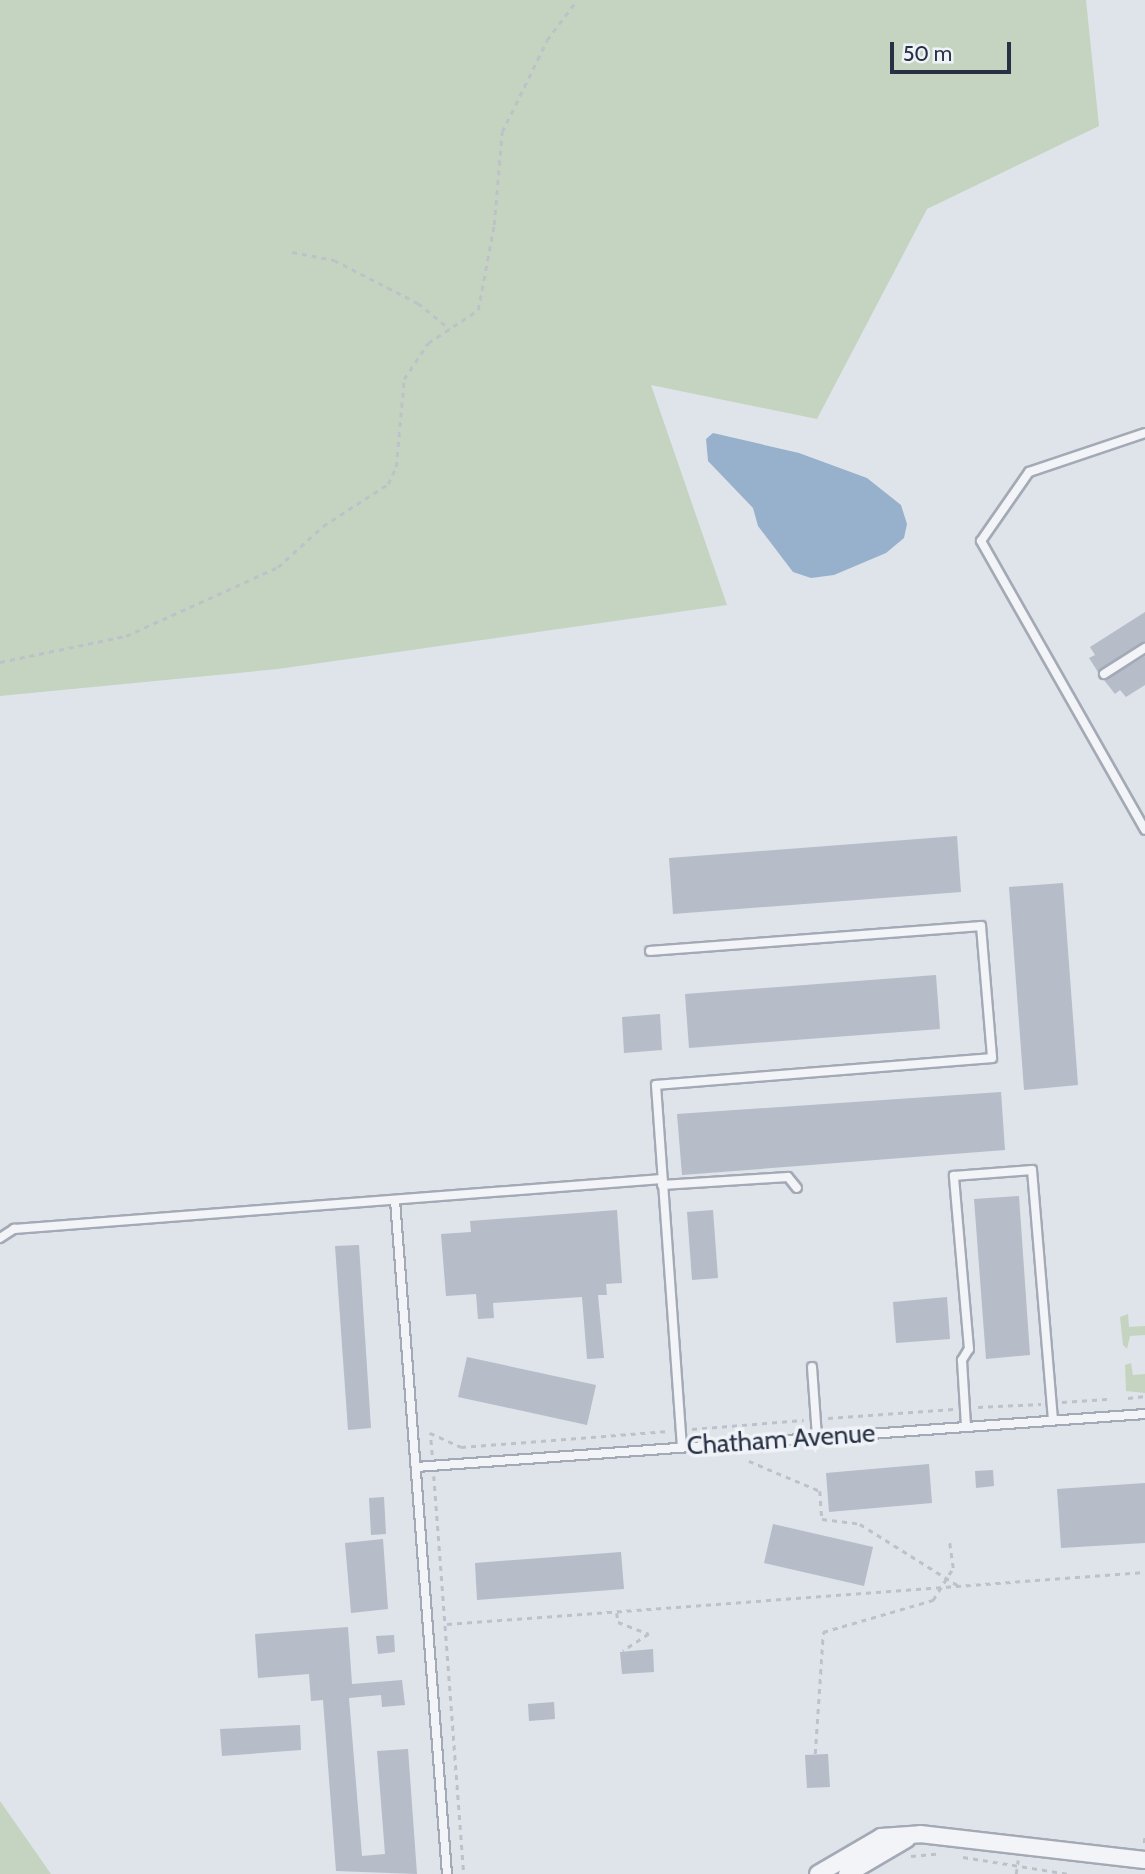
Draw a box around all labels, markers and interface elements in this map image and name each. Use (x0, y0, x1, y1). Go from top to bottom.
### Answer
scale bar (893, 28, 1014, 72)
text: 50 m (903, 41, 952, 66)
street label: Chatham Avenue (686, 1418, 876, 1462)

